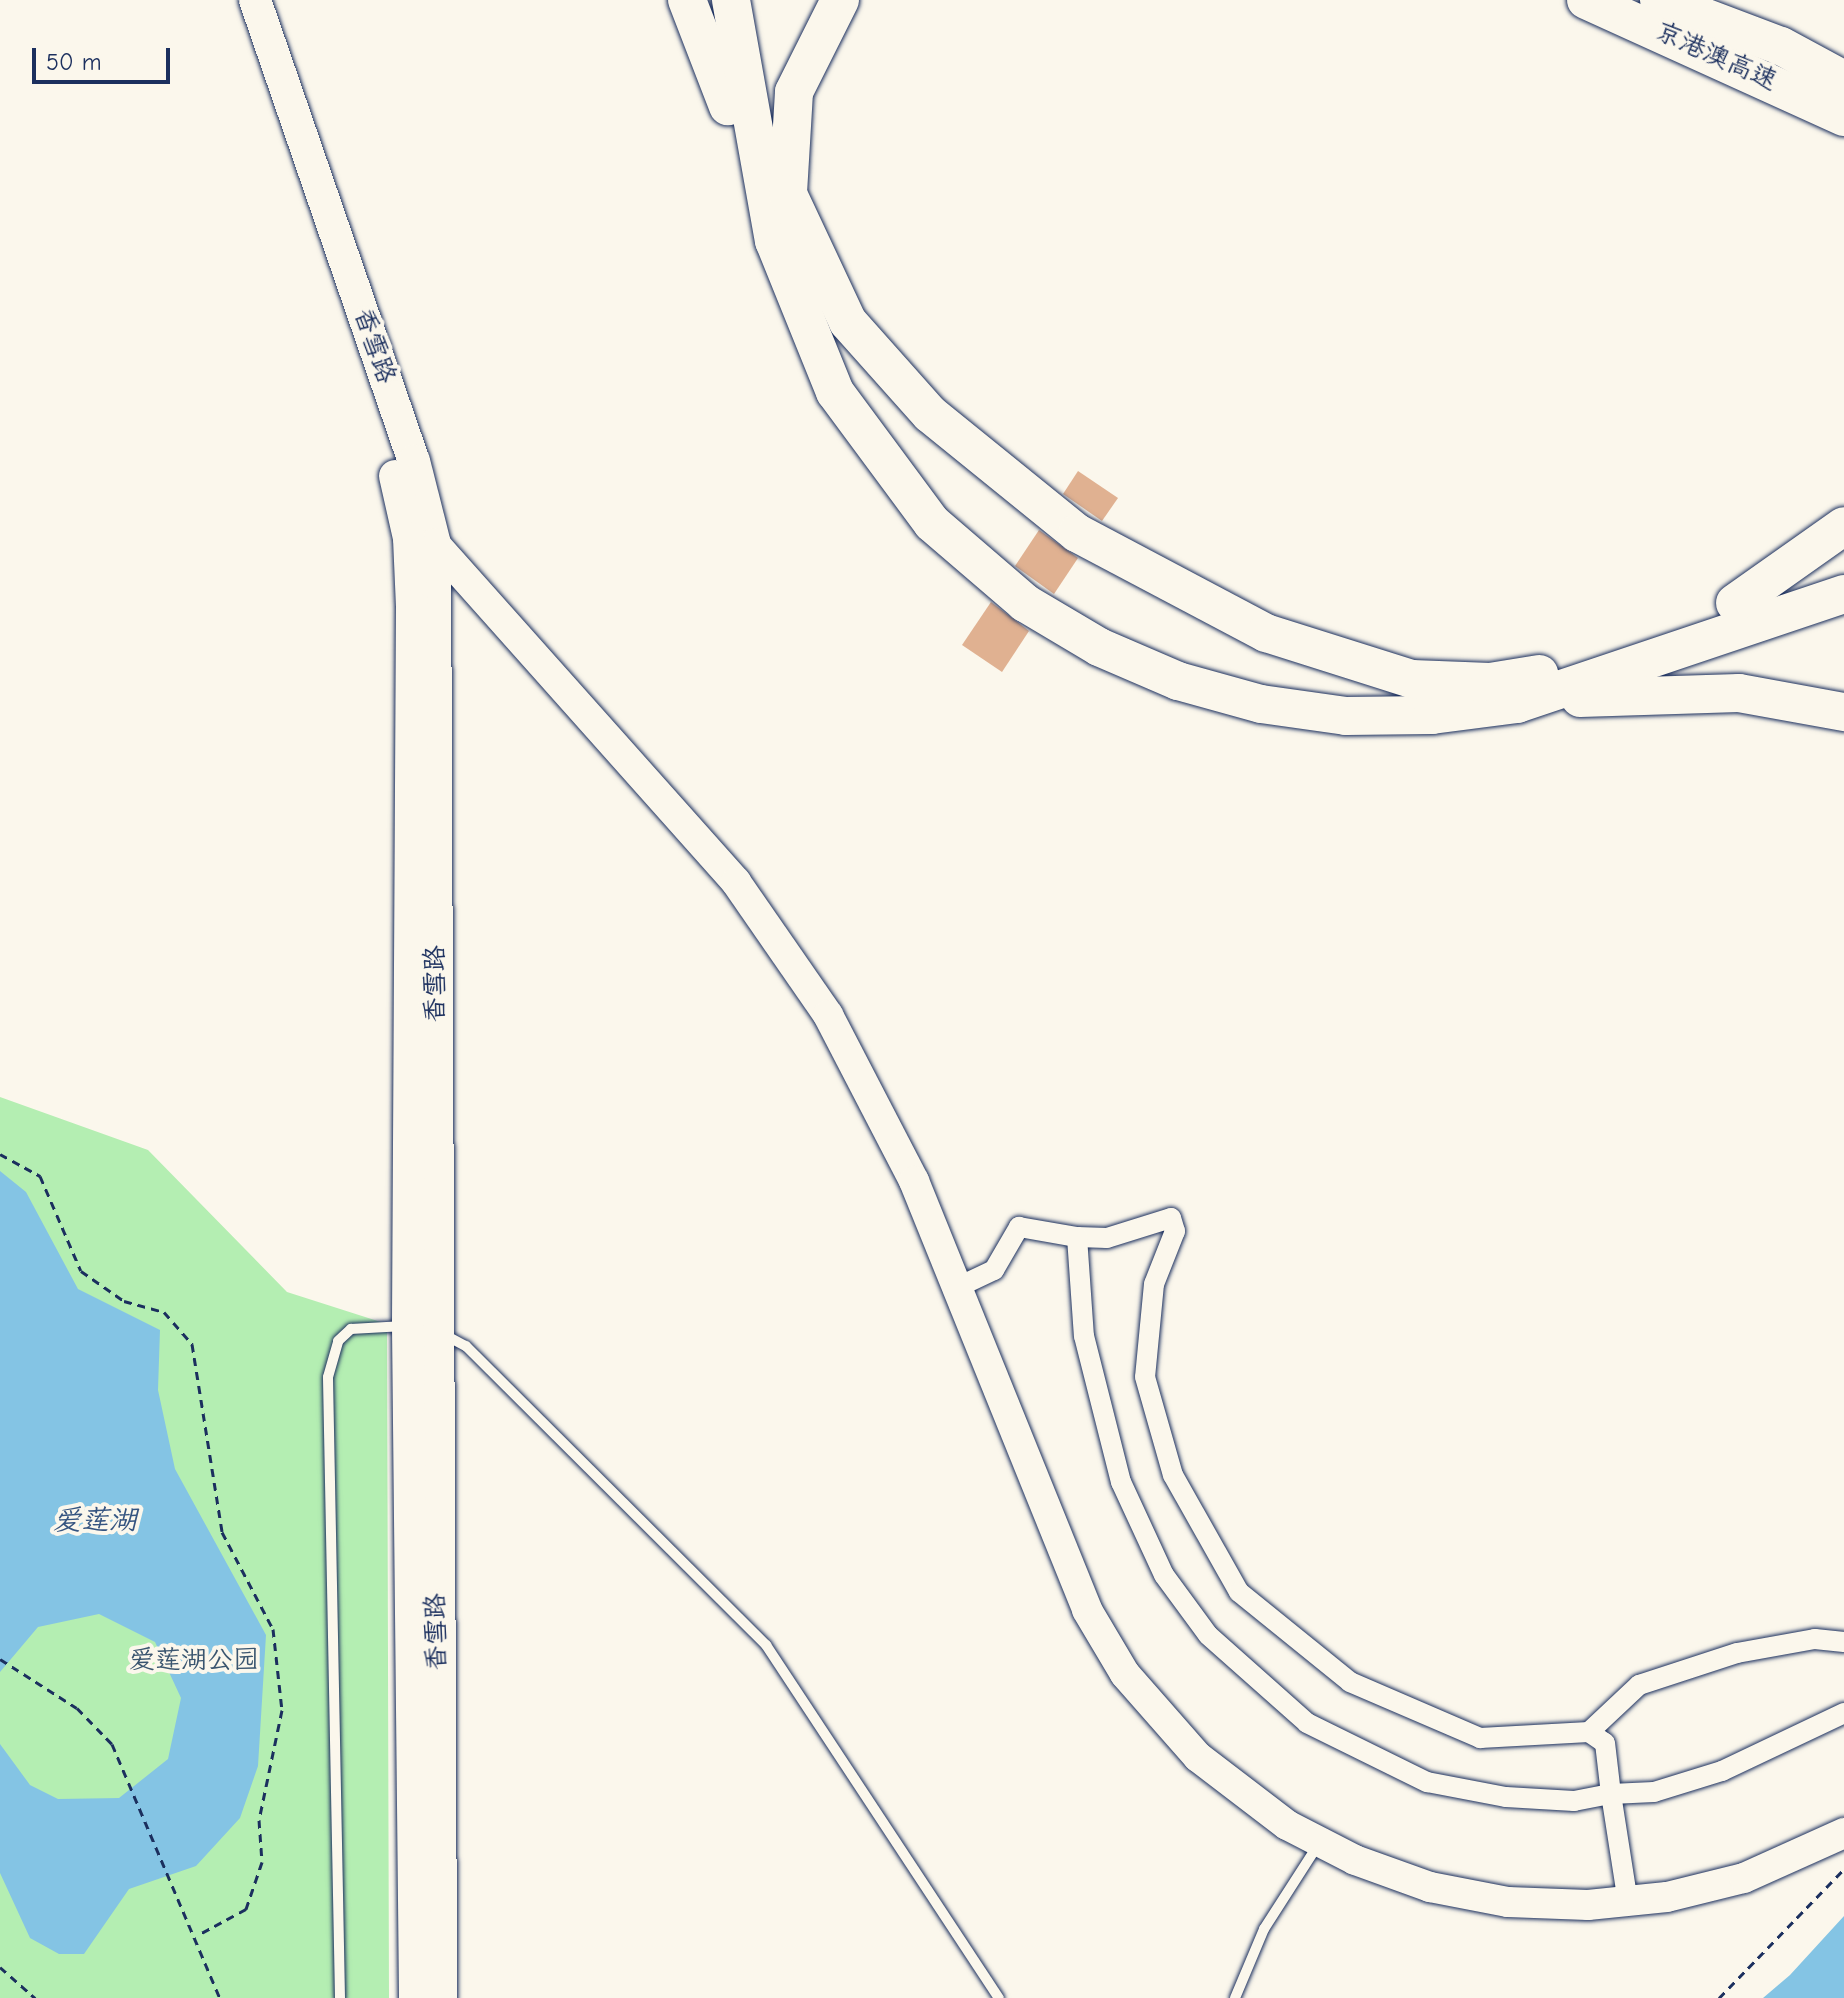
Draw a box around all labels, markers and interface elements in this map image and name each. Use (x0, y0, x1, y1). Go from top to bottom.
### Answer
street label: 京港澳高速 (1650, 16, 1782, 98)
scale bar (36, 32, 174, 82)
text: 50 m (46, 48, 102, 76)
street label: 香雪路 (347, 304, 401, 388)
street label: 香雪路 (420, 945, 452, 1023)
water label: 爱莲湖 (53, 1503, 137, 1537)
street label: 香雪路 (421, 1593, 453, 1671)
park label: 爱莲湖公园 (129, 1645, 259, 1677)

